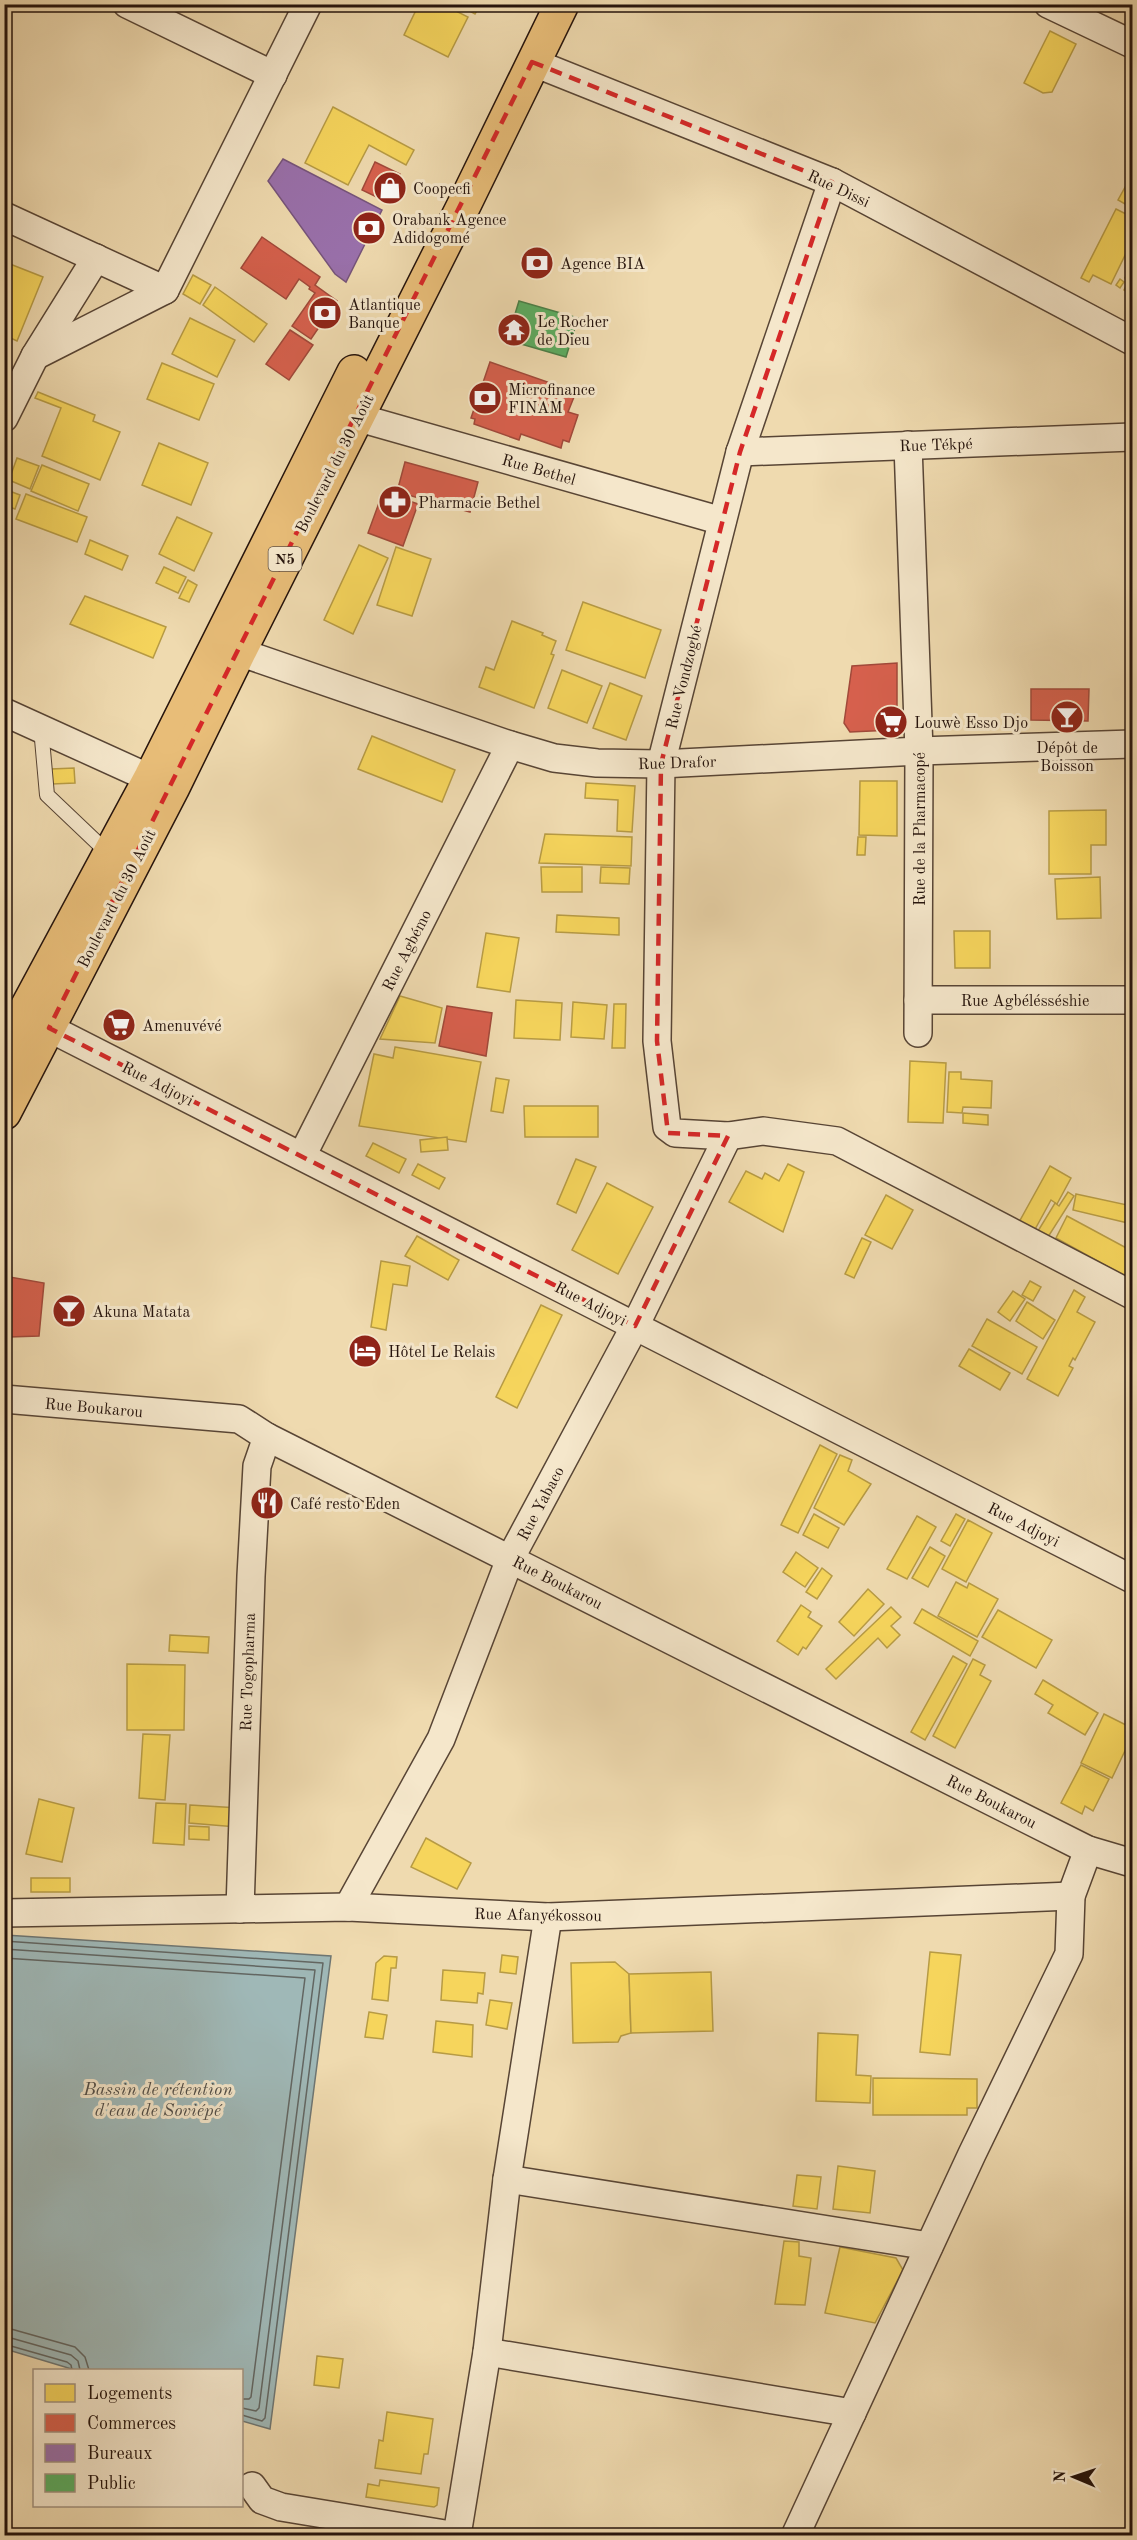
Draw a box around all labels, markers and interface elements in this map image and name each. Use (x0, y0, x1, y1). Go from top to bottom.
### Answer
street label: Rue Dissi (804, 168, 872, 211)
shop icon: Coopecfi (372, 170, 408, 206)
place label: Coopecfi (413, 182, 471, 198)
bank icon: Orabank Agence Adidogomé (351, 210, 387, 246)
place label: Orabank Agence Adidogomé (392, 213, 506, 247)
bank icon: Agence BIA (519, 245, 555, 281)
place label: Agence BIA (560, 257, 645, 273)
bank icon: Atlantique Banque (307, 295, 343, 331)
place label: Atlantique Banque (348, 298, 421, 332)
temple icon: Le Rocher de Dieu (496, 312, 532, 348)
place label: Le Rocher de Dieu (537, 315, 609, 349)
bank icon: Microfinance FINAM (467, 380, 503, 416)
place label: Microfinance FINAM (508, 383, 595, 417)
street label: Boulevard du 30 Août (294, 392, 378, 536)
street label: Rue Tékpé (899, 437, 973, 455)
street label: Rue Bethel (500, 453, 577, 489)
pharmacy icon: Pharmacie Bethel (377, 484, 413, 520)
place label: Pharmacie Bethel (418, 496, 540, 512)
road number: N5 (268, 547, 302, 571)
street label: Rue Vondzogbé (664, 624, 706, 731)
bar icon: Dépôt de Boisson (1049, 699, 1085, 735)
supermarket icon: Louwè Esso Djo (873, 704, 909, 740)
place label: Louwè Esso Djo (914, 716, 1028, 732)
place label: Dépôt de Boisson (1036, 741, 1098, 775)
street label: Rue de la Pharmacopé (913, 752, 929, 906)
street label: Rue Drafor (638, 755, 717, 773)
street label: Boulevard du 30 Août (76, 827, 160, 971)
street label: Rue Agbémo (380, 908, 435, 994)
street label: Rue Agbélésséshie (961, 994, 1089, 1010)
supermarket icon: Amenuvévé (101, 1007, 137, 1043)
place label: Amenuvévé (142, 1019, 222, 1035)
street label: Rue Adjoyi (119, 1060, 196, 1110)
street label: Rue Adjoyi (552, 1280, 629, 1330)
bar icon: Akuna Matata (51, 1293, 87, 1329)
place label: Akuna Matata (92, 1305, 191, 1321)
hotel icon: Hôtel Le Relais (347, 1333, 383, 1369)
place label: Hôtel Le Relais (388, 1345, 495, 1361)
street label: Rue Boukarou (44, 1397, 144, 1421)
street label: Rue Yabaco (516, 1464, 568, 1544)
restaurant icon: Café resto Eden (249, 1485, 285, 1521)
place label: Café resto Eden (290, 1497, 400, 1513)
street label: Rue Adjoyi (985, 1501, 1062, 1551)
street label: Rue Boukarou (510, 1554, 605, 1614)
street label: Rue Togopharma (239, 1612, 259, 1732)
street label: Rue Boukarou (944, 1773, 1039, 1833)
street label: Rue Afanyékossou (474, 1907, 602, 1925)
water label: Bassin de rétention d'eau de Soviépé (82, 2081, 233, 2120)
legend (33, 2369, 243, 2507)
text: Logements (87, 2385, 173, 2403)
text: Commerces (87, 2415, 176, 2433)
text: Bureaux (87, 2445, 153, 2463)
north arrow (1044, 2447, 1104, 2507)
text: N (1053, 2469, 1069, 2483)
text: Public (87, 2475, 136, 2493)

